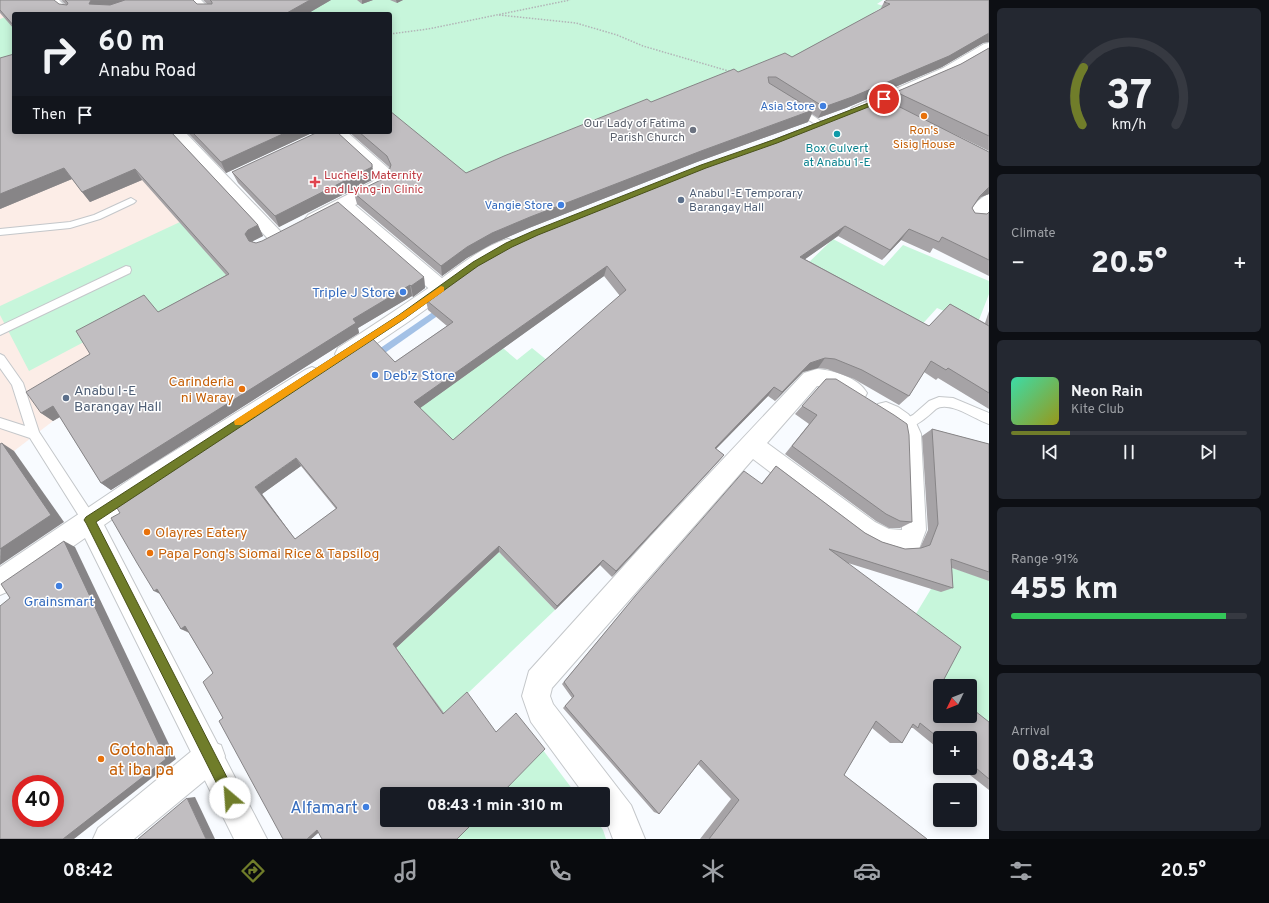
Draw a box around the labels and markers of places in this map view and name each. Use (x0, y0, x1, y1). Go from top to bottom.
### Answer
pin (867, 82, 901, 116)
place label: Asia Store (760, 99, 815, 115)
marker: Asia Store (818, 101, 828, 111)
marker: Ron's Sisig House (919, 111, 929, 121)
place label: Our Lady of Fatima Parish Church (584, 116, 685, 146)
place label: Ron's Sisig House (893, 123, 955, 153)
marker: Our Lady of Fatima Parish Church (688, 125, 698, 135)
marker: Box Culvert at Anabu 1-E (832, 129, 842, 139)
place label: Box Culvert at Anabu 1-E (803, 141, 871, 171)
place label: Luchel's Maternity and Lying-in Clinic (324, 168, 423, 198)
marker: Luchel's Maternity and Lying-in Clinic (309, 176, 321, 188)
place label: Anabu I-E Temporary Barangay Hall (689, 186, 803, 216)
marker: Anabu I-E Temporary Barangay Hall (676, 195, 686, 205)
place label: Vangie Store (485, 198, 553, 214)
marker: Vangie Store (556, 200, 566, 210)
place label: Triple J Store (312, 285, 395, 302)
marker: Triple J Store (398, 287, 408, 297)
place label: Deb'z Store (383, 368, 455, 385)
marker: Deb'z Store (370, 370, 380, 380)
place label: Carinderia ni Waray (169, 374, 234, 407)
place label: Anabu I-E Barangay Hall (74, 383, 162, 416)
marker: Carinderia ni Waray (237, 384, 247, 394)
marker: Anabu I-E Barangay Hall (61, 393, 71, 403)
place label: Olayres Eatery (155, 525, 247, 542)
marker: Olayres Eatery (142, 527, 152, 537)
place label: Papa Pong's Siomai Rice & Tapsilog (158, 546, 379, 563)
marker: Papa Pong's Siomai Rice & Tapsilog (145, 548, 155, 558)
marker: Grainsmart (54, 581, 64, 591)
place label: Grainsmart (24, 594, 94, 611)
place label: Gotohan at iba pa (109, 740, 174, 782)
marker: Gotohan at iba pa (96, 754, 106, 764)
place label: Alfamart (290, 798, 358, 820)
marker: Alfamart (361, 802, 371, 812)

